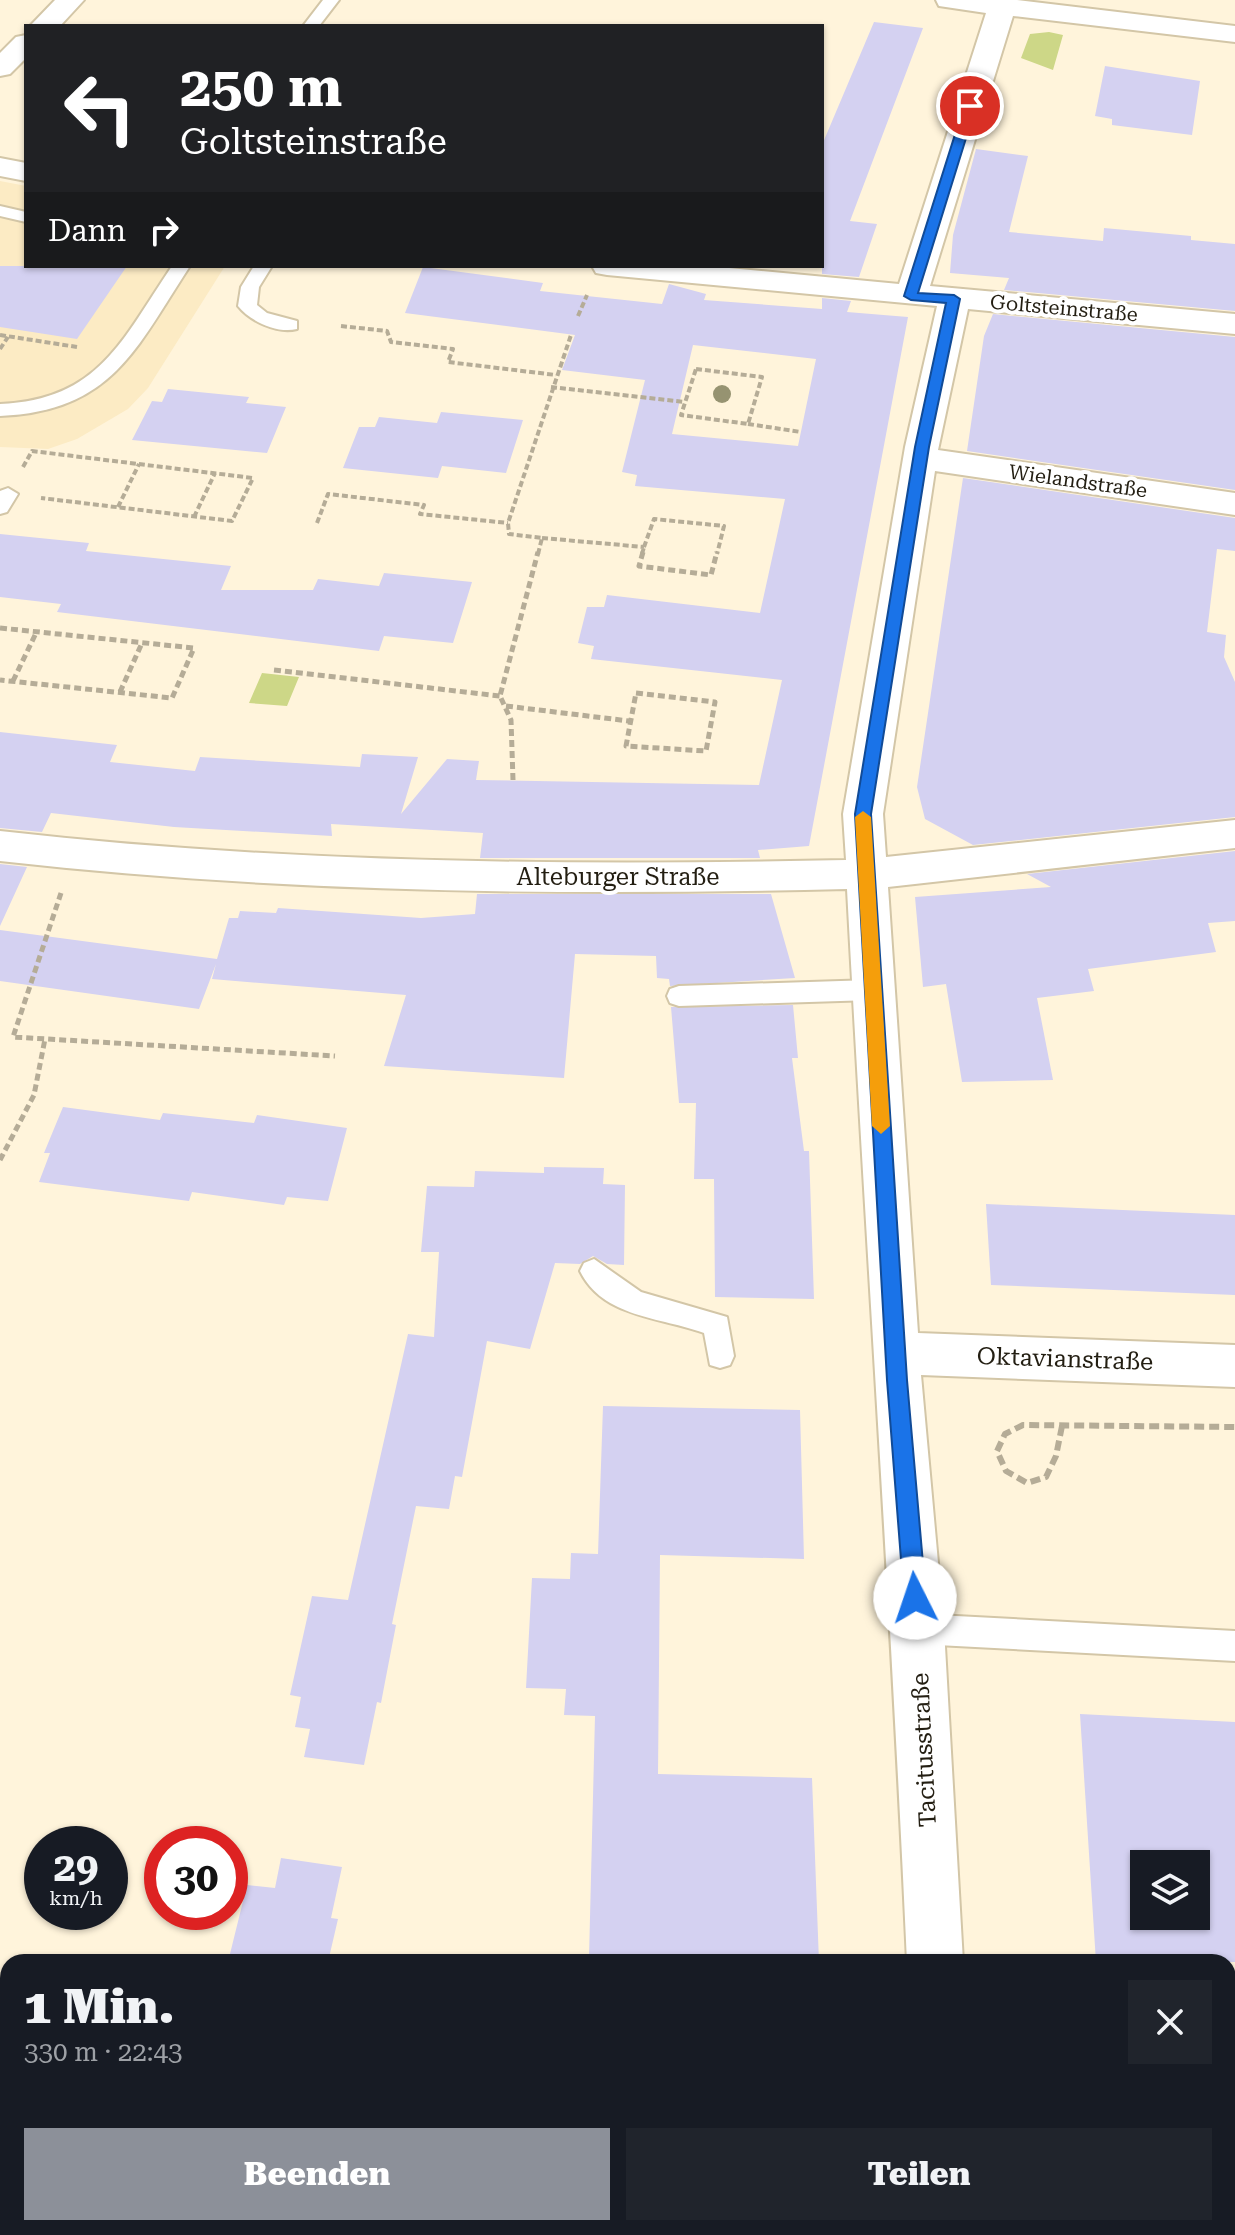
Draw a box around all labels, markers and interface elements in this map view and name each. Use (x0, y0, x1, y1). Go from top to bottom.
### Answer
text: 250 m (180, 54, 342, 120)
icon: left (48, 56, 152, 160)
pin (936, 72, 1004, 140)
icon: arrive (948, 84, 992, 128)
text: Goltsteinstraße (180, 121, 447, 163)
icon: right (142, 208, 186, 252)
text: Dann (48, 213, 126, 248)
street label: Goltsteinstraße (989, 290, 1139, 326)
street label: Wielandstraße (1007, 459, 1149, 503)
street label: Alteburger Straße (517, 863, 719, 891)
street label: Oktavianstraße (976, 1342, 1154, 1376)
position arrow (873, 1556, 957, 1640)
street label: Tacitusstraße (906, 1672, 942, 1828)
speed limit sign: 30 (144, 1826, 248, 1930)
text: 29 (54, 1844, 98, 1891)
map controls (1130, 1850, 1210, 1930)
button: layers (1130, 1850, 1210, 1930)
text: km/h (49, 1886, 103, 1910)
text: 1 Min. (24, 1979, 174, 2035)
button: close (1128, 1980, 1212, 2064)
text: 330 m · 22:43 (24, 2037, 183, 2067)
button: Beenden (24, 2128, 610, 2220)
button: Teilen (626, 2128, 1212, 2220)

